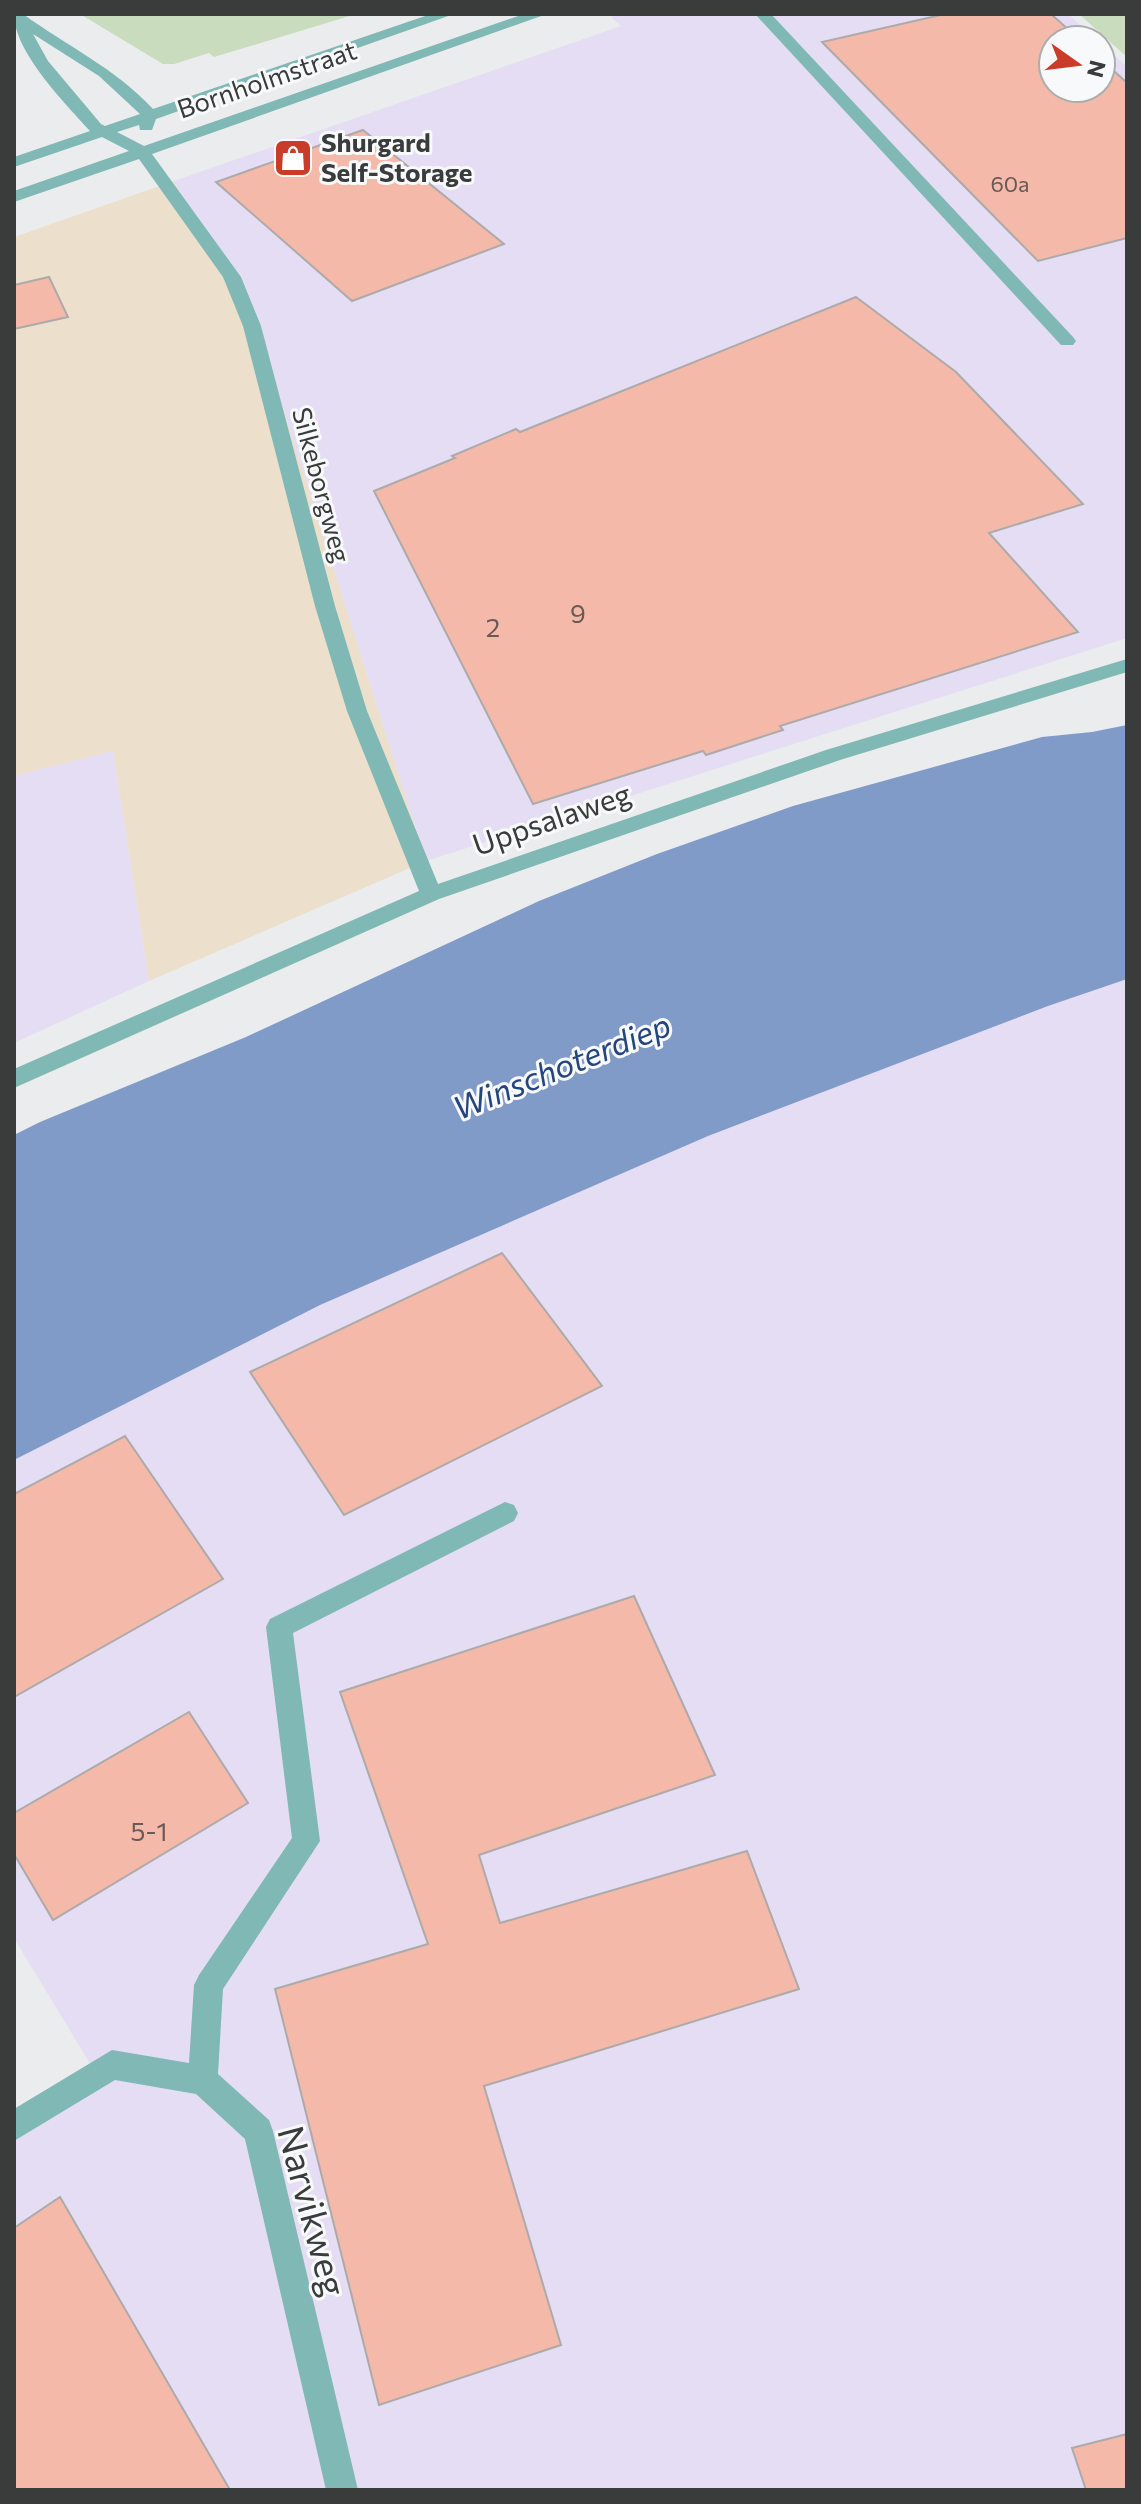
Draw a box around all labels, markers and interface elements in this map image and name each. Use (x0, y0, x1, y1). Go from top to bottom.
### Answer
north arrow (1037, 24, 1117, 104)
street label: Bornholmstraat (173, 33, 360, 124)
text: N (1082, 58, 1112, 80)
place label: Shurgard Self-Storage (321, 126, 472, 187)
shop icon: Shurgard Self-Storage (272, 137, 314, 179)
house number: 60a (990, 170, 1030, 197)
street label: Silkeborgweg (287, 404, 358, 566)
house number: 9 (570, 597, 586, 628)
house number: 2 (486, 611, 500, 642)
street label: Uppsalaweg (467, 773, 635, 862)
water label: Winschoterdiep (447, 1003, 676, 1127)
house number: 5-1 (130, 1815, 168, 1846)
street label: Narvikweg (270, 2121, 358, 2300)

